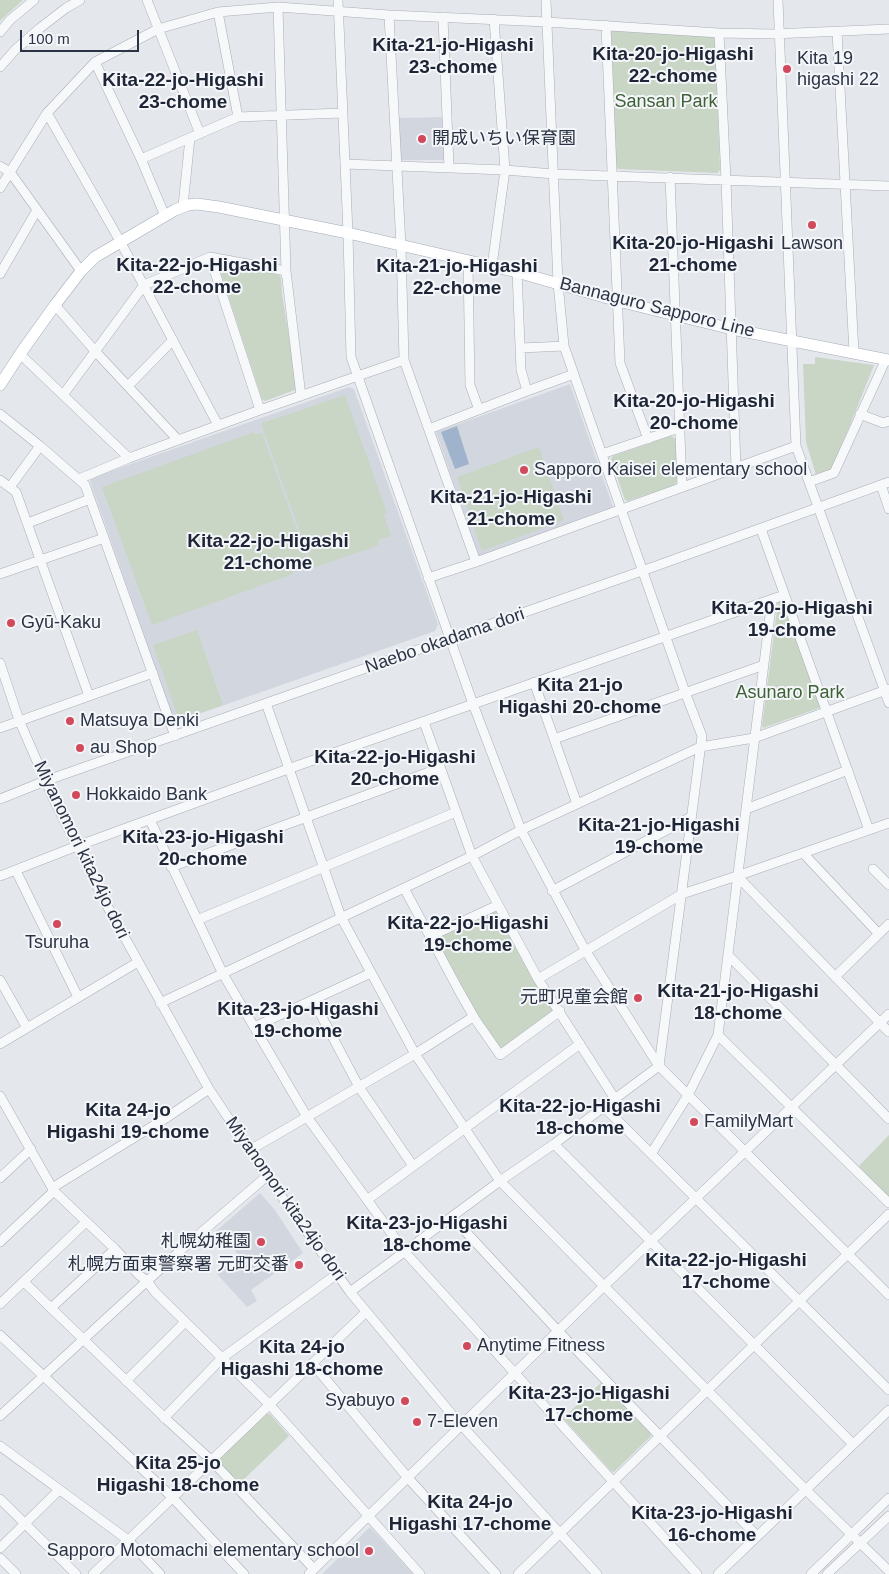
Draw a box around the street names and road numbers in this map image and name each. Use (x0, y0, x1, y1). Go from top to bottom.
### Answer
street label: Bannaguro Sapporo Line (557, 273, 757, 343)
street label: Naebo okadama dori (362, 604, 528, 678)
street label: Miyanomori kita24jo dori (29, 758, 133, 942)
street label: Miyanomori kita24jo dori (220, 1113, 350, 1285)

